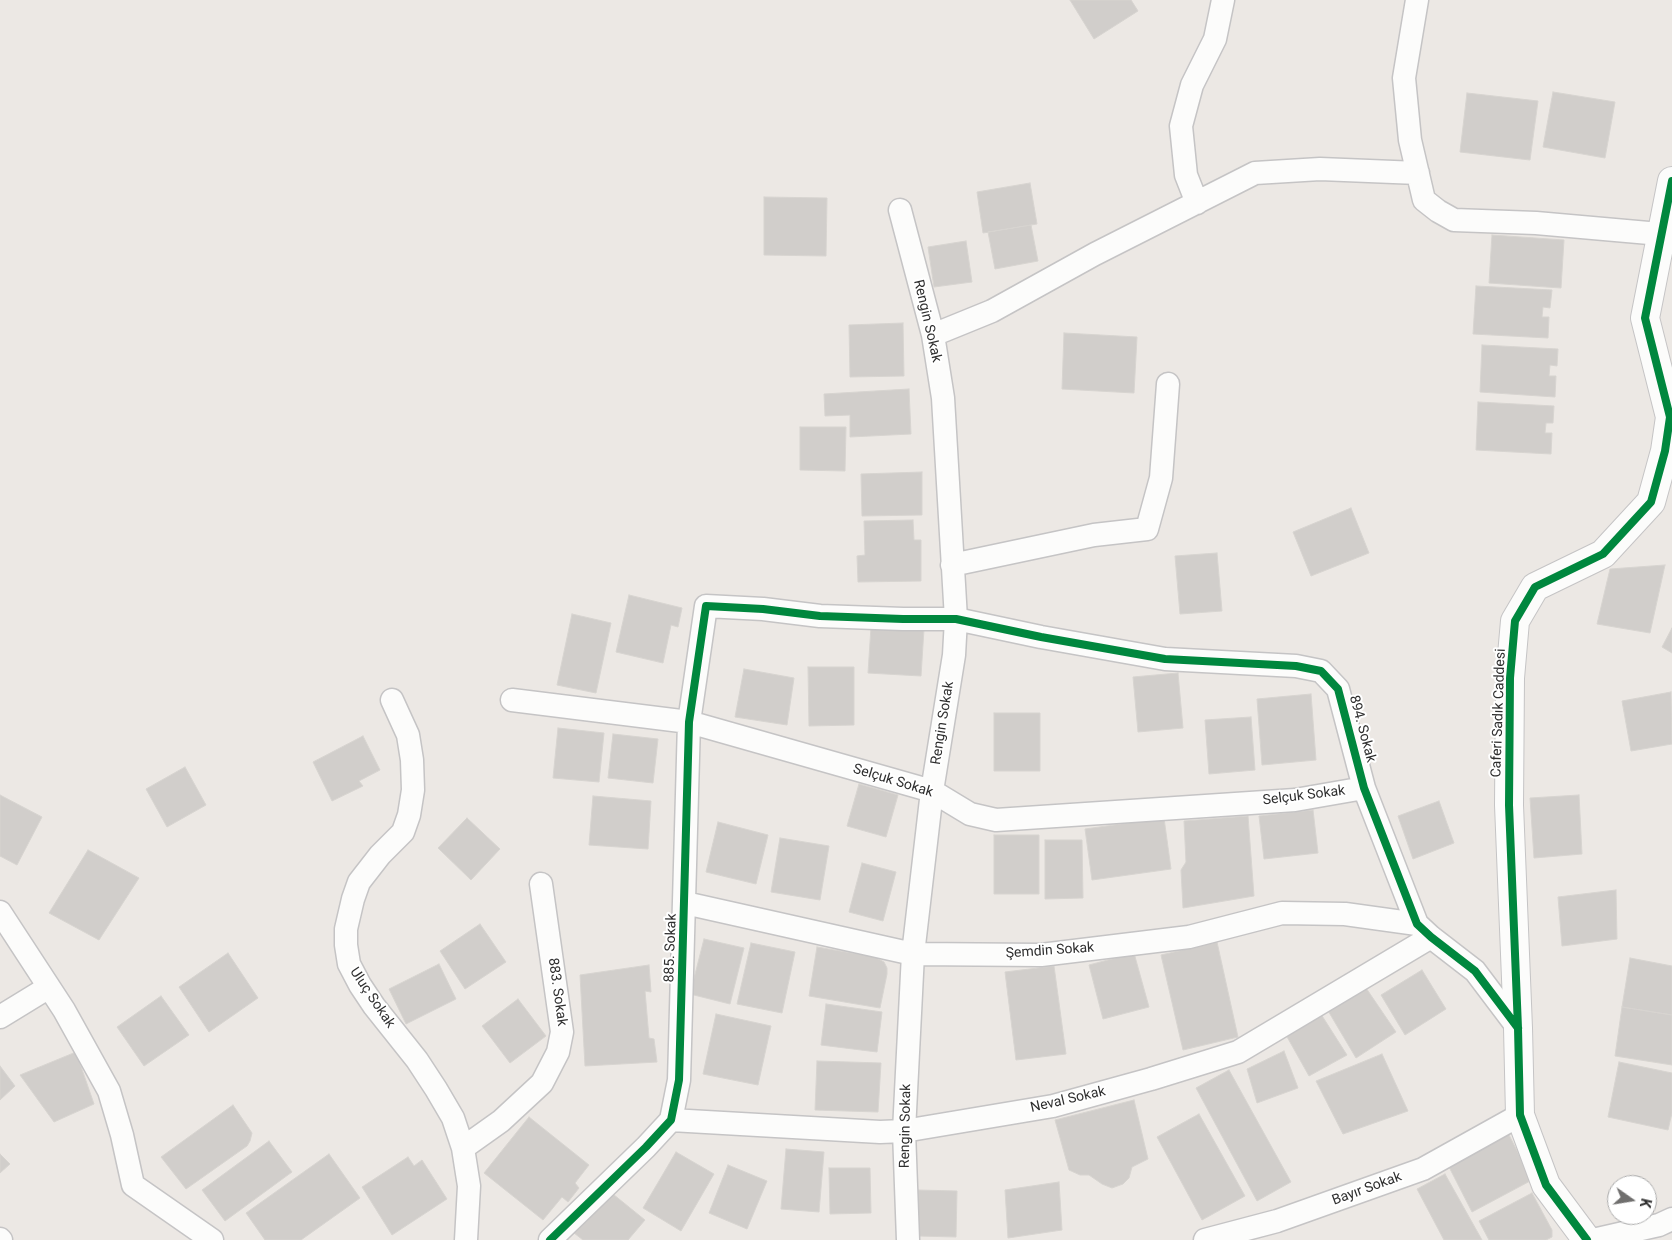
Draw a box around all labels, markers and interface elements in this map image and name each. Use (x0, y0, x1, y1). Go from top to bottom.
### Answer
street label: Rengin Sokak (909, 278, 945, 364)
street label: Caferi Sadık Caddesi (1488, 648, 1510, 778)
street label: Rengin Sokak (928, 680, 958, 766)
street label: 894. Sokak (1345, 694, 1379, 764)
street label: Selçuk Sokak (851, 761, 935, 801)
street label: Selçuk Sokak (1262, 783, 1346, 809)
street label: 885. Sokak (661, 913, 681, 983)
street label: Şemdin Sokak (1005, 940, 1095, 962)
street label: 883. Sokak (544, 957, 570, 1027)
street label: Uluç Sokak (346, 965, 398, 1031)
street label: Neval Sokak (1029, 1083, 1107, 1117)
street label: Rengin Sokak (897, 1084, 915, 1168)
street label: Bayır Sokak (1330, 1169, 1404, 1209)
north arrow (1607, 1175, 1657, 1225)
text: K (1637, 1197, 1654, 1209)

